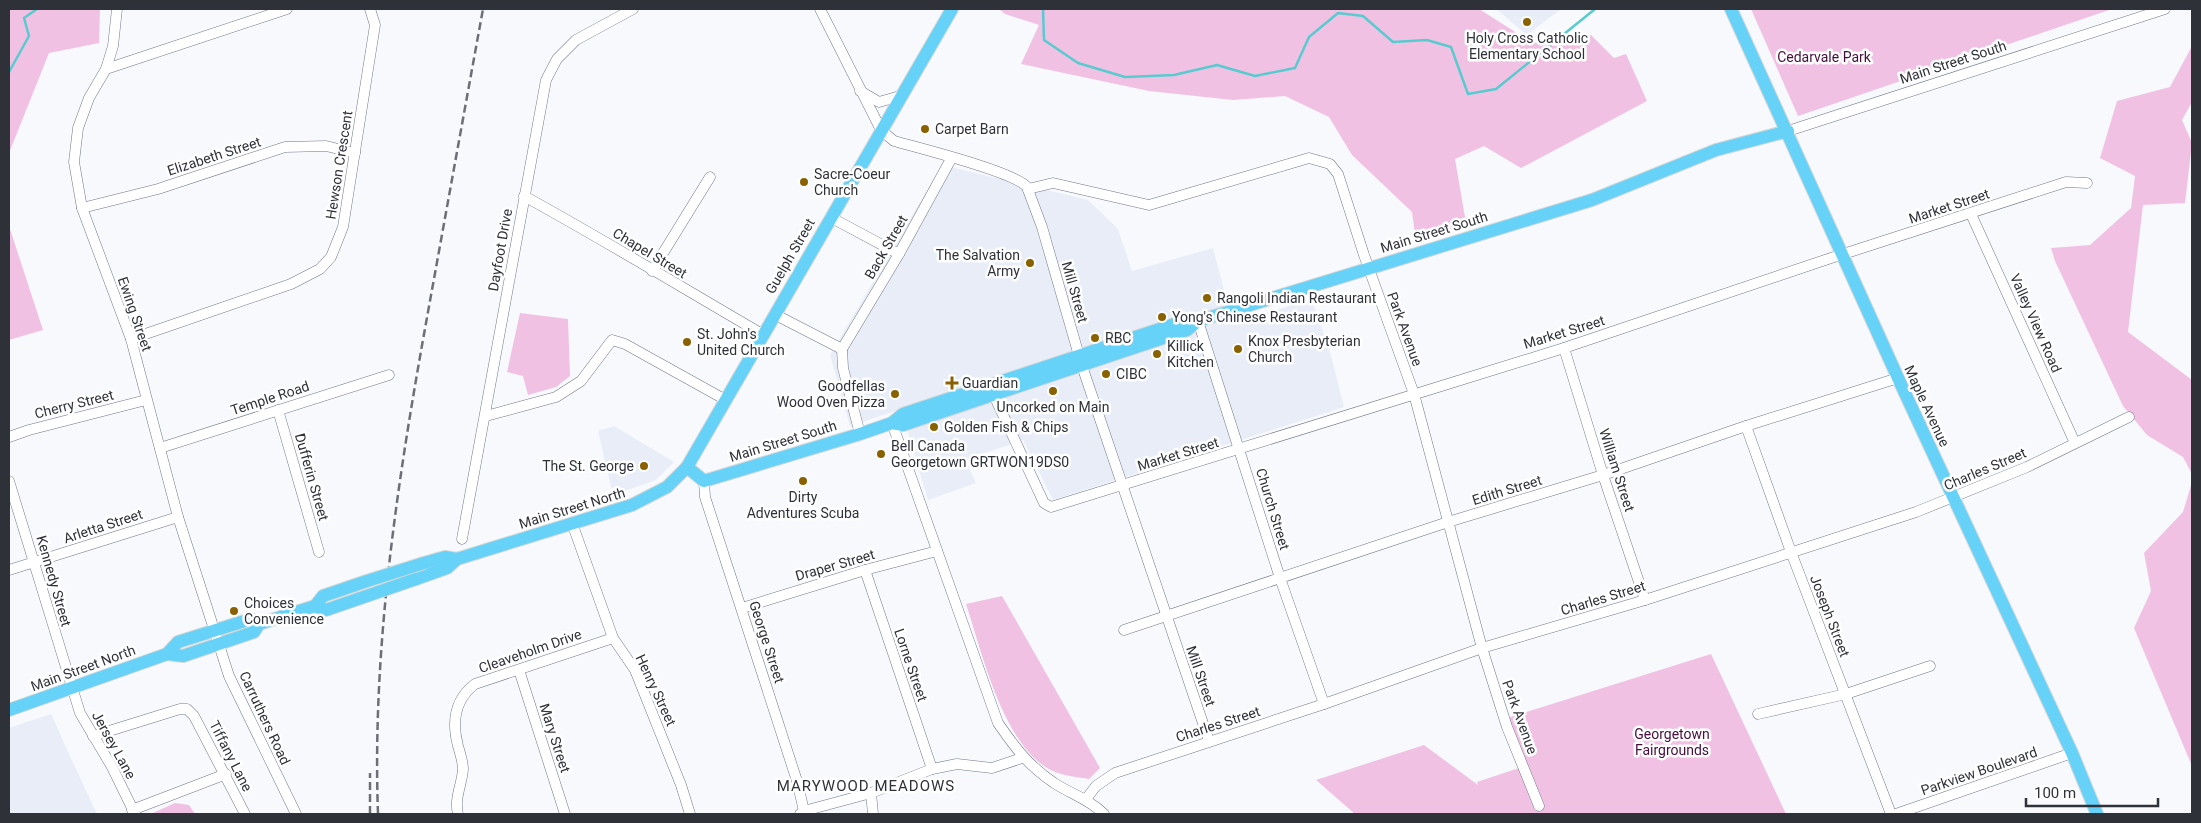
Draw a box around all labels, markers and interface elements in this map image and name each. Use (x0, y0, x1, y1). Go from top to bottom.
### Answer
marker: Holy Cross Catholic Elementary School (1521, 16, 1533, 28)
place label: Holy Cross Catholic Elementary School (1466, 30, 1588, 62)
street label: Main Street South (1898, 37, 2008, 87)
park label: Cedarvale Park (1777, 49, 1872, 65)
street label: Hewson Crescent (323, 109, 356, 220)
place label: Carpet Barn (935, 121, 1009, 137)
marker: Carpet Barn (919, 123, 931, 135)
street label: Elizabeth Street (165, 133, 263, 179)
place label: Sacre-Coeur Church (814, 166, 890, 198)
marker: Sacre-Coeur Church (798, 176, 810, 188)
street label: Market Street (1907, 185, 1992, 227)
street label: Dayfoot Drive (485, 207, 515, 293)
street label: Main Street South (1379, 208, 1489, 256)
street label: Back Street (861, 212, 911, 282)
street label: Guelph Street (762, 215, 818, 296)
street label: Chapel Street (610, 225, 690, 282)
place label: The Salvation Army (936, 247, 1020, 279)
marker: The Salvation Army (1024, 257, 1036, 269)
street label: Mill Street (1059, 260, 1091, 325)
street label: Valley View Road (2007, 271, 2065, 375)
street label: Ewing Street (115, 275, 155, 354)
place label: Rangoli Indian Restaurant (1217, 290, 1377, 306)
street label: Park Avenue (1384, 290, 1426, 368)
marker: Rangoli Indian Restaurant (1201, 292, 1213, 304)
place label: Yong's Chinese Restaurant (1172, 309, 1338, 325)
marker: Yong's Chinese Restaurant (1156, 311, 1168, 323)
street label: Market Street (1522, 312, 1607, 352)
place label: St. John's United Church (697, 326, 785, 358)
place label: RBC (1105, 330, 1131, 346)
marker: RBC (1089, 332, 1101, 344)
place label: Knox Presbyterian Church (1248, 333, 1361, 365)
marker: St. John's United Church (681, 336, 693, 348)
place label: Killick Kitchen (1167, 338, 1214, 370)
marker: Knox Presbyterian Church (1232, 343, 1244, 355)
marker: Killick Kitchen (1151, 348, 1163, 360)
street label: Maple Avenue (1901, 363, 1953, 449)
place label: CIBC (1116, 366, 1147, 382)
marker: CIBC (1100, 368, 1112, 380)
place label: Guardian (962, 375, 1018, 391)
marker: Guardian (946, 377, 958, 389)
street label: Temple Road (229, 378, 311, 418)
place label: Goodfellas Wood Oven Pizza (777, 378, 885, 410)
marker: Uncorked on Main (1047, 385, 1059, 397)
street label: Cherry Street (33, 386, 116, 422)
marker: Goodfellas Wood Oven Pizza (889, 388, 901, 400)
place label: Uncorked on Main (997, 399, 1109, 415)
street label: Main Street South (728, 417, 838, 465)
place label: Golden Fish & Chips (944, 419, 1069, 435)
marker: Golden Fish & Chips (928, 421, 940, 433)
street label: William Street (1596, 426, 1638, 514)
street label: Dufferin Street (292, 431, 332, 523)
street label: Market Street (1136, 434, 1221, 474)
place label: Bell Canada Georgetown GRTWON19DS0 (891, 438, 1069, 470)
street label: Charles Street (1942, 444, 2029, 493)
marker: Bell Canada Georgetown GRTWON19DS0 (875, 448, 887, 460)
place label: The St. George (542, 458, 634, 474)
marker: The St. George (638, 460, 650, 472)
street label: Church Street (1253, 466, 1293, 552)
street label: Edith Street (1470, 472, 1544, 508)
marker: Dirty Adventures Scuba (797, 475, 809, 487)
street label: Main Street North (517, 484, 627, 532)
place label: Dirty Adventures Scuba (747, 489, 859, 521)
street label: Arletta Street (62, 506, 145, 546)
street label: Kennedy Street (33, 534, 75, 629)
street label: Draper Street (794, 546, 877, 584)
street label: Joseph Street (1807, 573, 1853, 660)
street label: Charles Street (1559, 577, 1648, 618)
place label: Choices Convenience (244, 595, 324, 627)
street label: George Street (746, 599, 788, 685)
marker: Choices Convenience (228, 605, 240, 617)
street label: Cleaveholm Drive (476, 626, 584, 676)
street label: Lorne Street (891, 627, 931, 704)
street label: Main Street North (28, 642, 138, 694)
street label: Mill Street (1183, 644, 1219, 709)
street label: Henry Street (632, 652, 680, 729)
street label: Carruthers Road (236, 669, 294, 767)
street label: Park Avenue (1499, 678, 1541, 756)
street label: Mary Street (536, 701, 574, 775)
street label: Charles Street (1174, 703, 1263, 745)
street label: Jersey Lane (89, 708, 139, 782)
street label: Tiffany Lane (206, 718, 256, 794)
park label: Georgetown Fairgrounds (1634, 726, 1710, 758)
street label: Parkview Boulevard (1919, 744, 2039, 798)
scale bar (2026, 776, 2158, 808)
district label: MARYWOOD MEADOWS (777, 777, 955, 795)
text: 100 m (2034, 784, 2076, 802)

